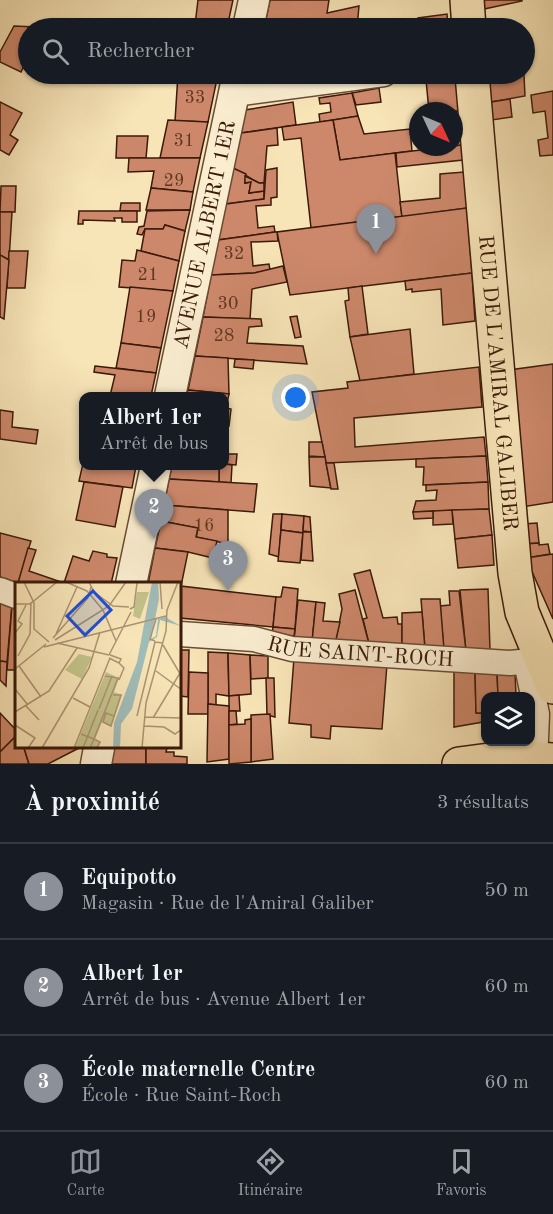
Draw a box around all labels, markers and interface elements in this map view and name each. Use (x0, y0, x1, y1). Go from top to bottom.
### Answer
search box (18, 18, 535, 84)
icon: search (39, 35, 72, 68)
text: Rechercher (87, 40, 194, 62)
house number: 33 (185, 89, 205, 107)
north arrow (409, 102, 463, 156)
street label: AVENUE ALBERT 1ER (171, 119, 240, 351)
house number: 31 (174, 132, 194, 150)
house number: 29 (164, 172, 184, 190)
pin: 1 (356, 204, 395, 254)
street label: RUE DE L'AMIRAL GALIBER (474, 234, 520, 532)
house number: 32 (224, 245, 244, 263)
house number: 21 (138, 266, 158, 284)
house number: 30 (218, 295, 238, 313)
house number: 19 (136, 308, 156, 326)
house number: 28 (214, 327, 234, 345)
your location (281, 383, 310, 412)
popup (79, 392, 229, 470)
text: Albert 1er (100, 407, 202, 429)
text: Arrêt de bus (100, 434, 208, 454)
pin: 2 (134, 490, 174, 539)
house number: 16 (194, 517, 214, 535)
pin: 3 (208, 542, 248, 591)
inset map (15, 582, 182, 749)
street label: RUE SAINT-ROCH (265, 634, 454, 671)
map controls (481, 692, 535, 746)
button: layers (481, 692, 535, 746)
text: À proximité (24, 790, 160, 816)
text: 3 résultats (437, 793, 529, 813)
text: Equipotto (81, 867, 176, 889)
text: 1 (38, 881, 49, 901)
text: 50 m (484, 881, 529, 901)
text: Magasin · Rue de l'Amiral Galiber (81, 894, 374, 914)
text: Albert 1er (81, 963, 183, 985)
text: 2 (38, 977, 49, 997)
text: 60 m (484, 977, 529, 997)
text: Arrêt de bus · Avenue Albert 1er (81, 990, 365, 1010)
text: École maternelle Centre (81, 1059, 315, 1081)
text: 3 (38, 1073, 49, 1093)
text: 60 m (484, 1073, 529, 1093)
text: École · Rue Saint-Roch (81, 1086, 281, 1106)
tab: Carte (67, 1145, 105, 1201)
tab: Itinéraire (238, 1145, 303, 1201)
tab: Favoris (436, 1145, 486, 1201)

